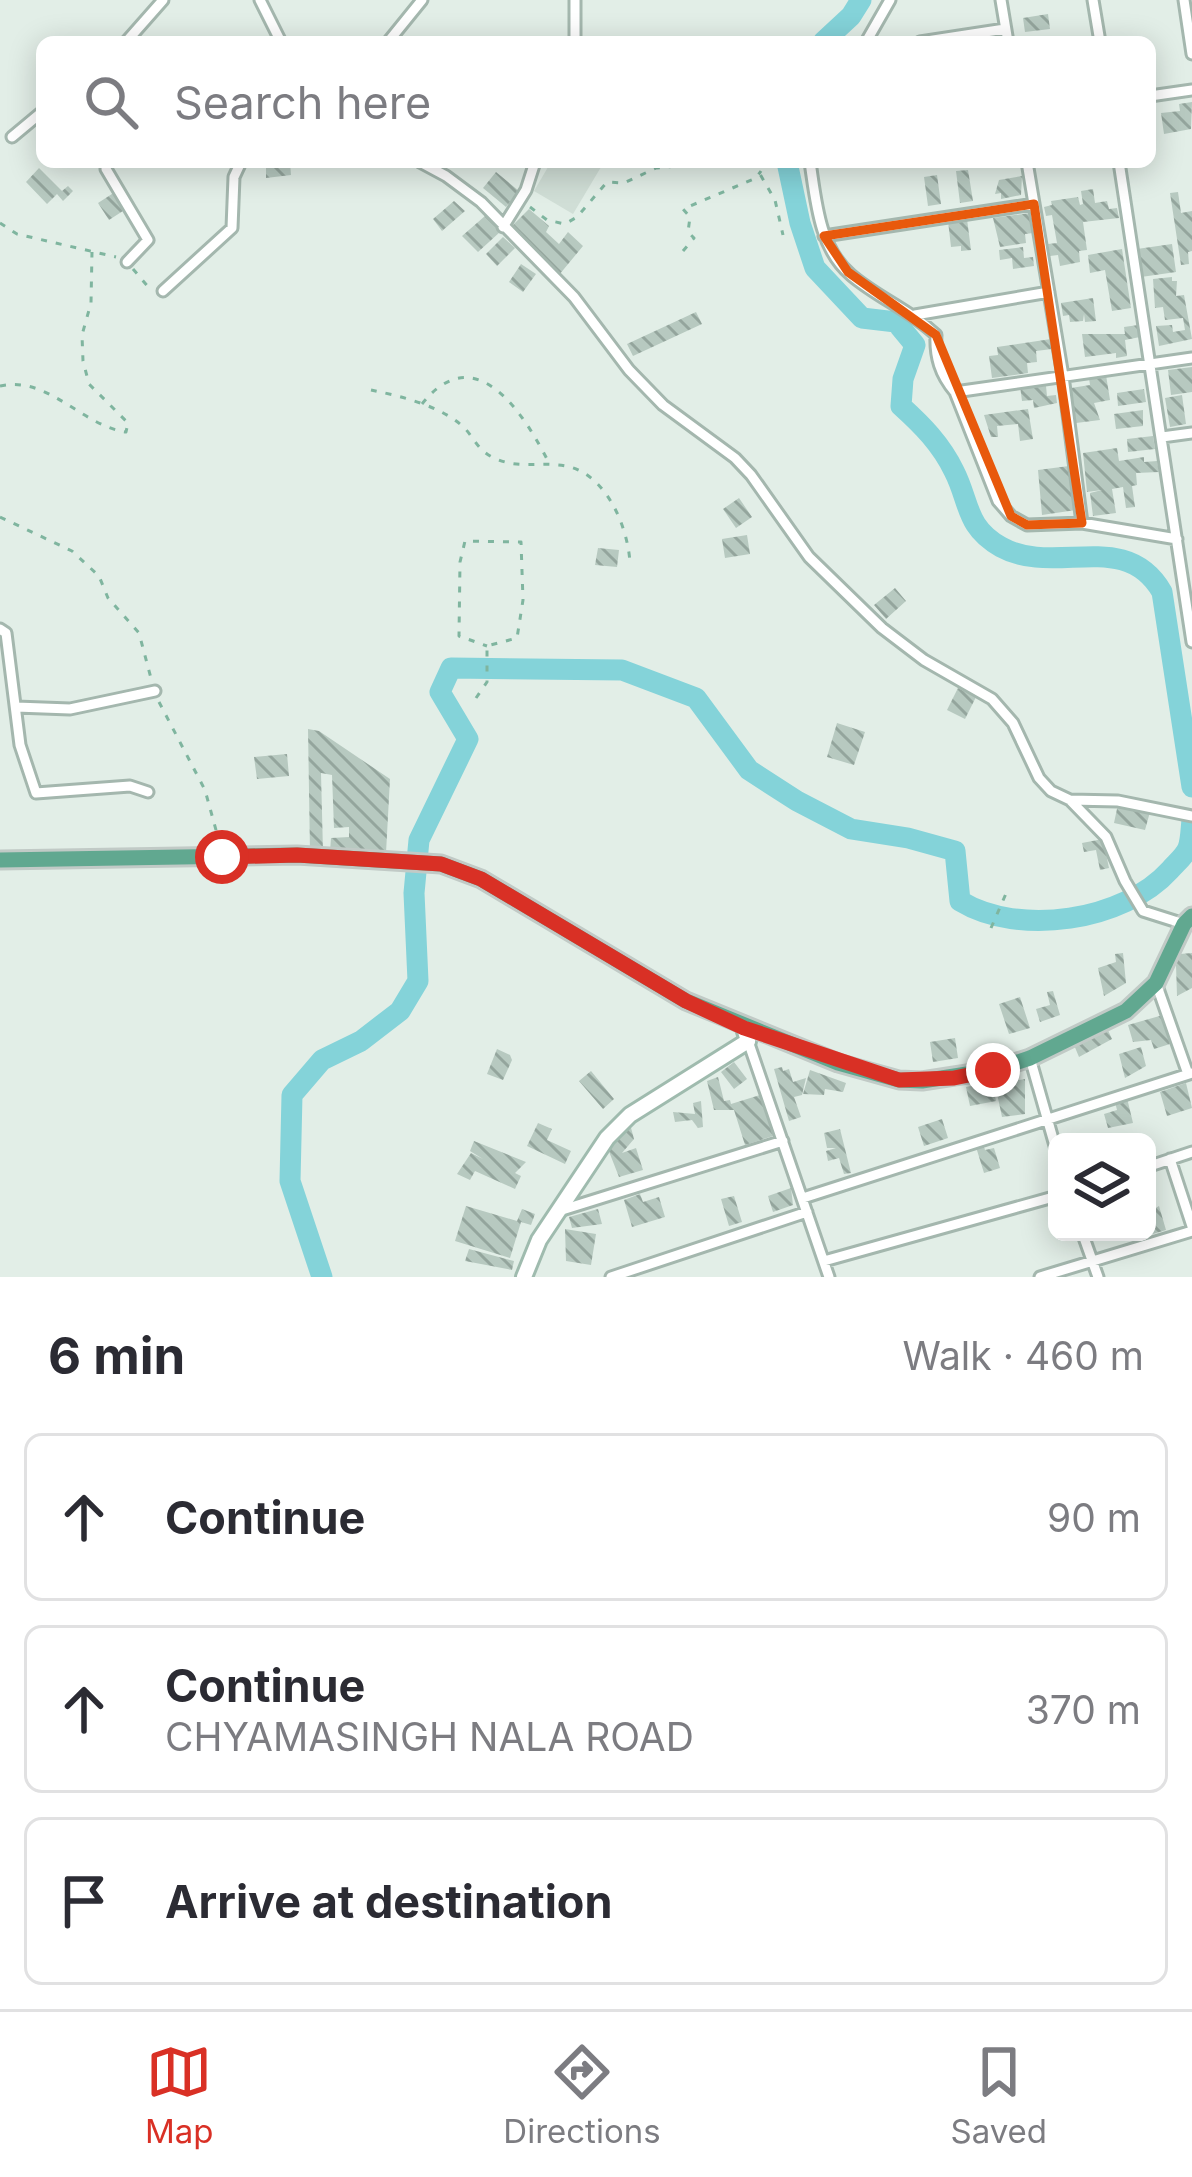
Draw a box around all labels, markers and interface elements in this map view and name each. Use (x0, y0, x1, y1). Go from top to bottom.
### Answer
search box (36, 36, 1156, 168)
icon: search (78, 69, 144, 135)
text: Search here (174, 75, 431, 130)
route start (195, 830, 249, 884)
route end (966, 1043, 1020, 1097)
map controls (1048, 1133, 1156, 1241)
button: layers (1048, 1133, 1156, 1241)
text: 6 min (48, 1325, 185, 1386)
text: Walk · 460 m (903, 1332, 1144, 1379)
icon: ahead (51, 1484, 117, 1550)
text: Continue (165, 1490, 365, 1545)
text: 90 m (1047, 1494, 1141, 1541)
text: Continue (165, 1658, 365, 1713)
icon: ahead (51, 1676, 117, 1742)
text: 370 m (1026, 1686, 1141, 1733)
text: CHYAMASINGH NALA ROAD (165, 1713, 694, 1760)
icon: arrive (51, 1868, 117, 1934)
text: Arrive at destination (165, 1874, 612, 1929)
tab: Map (145, 2039, 213, 2151)
tab: Directions (503, 2039, 661, 2151)
tab: Saved (950, 2039, 1047, 2151)

